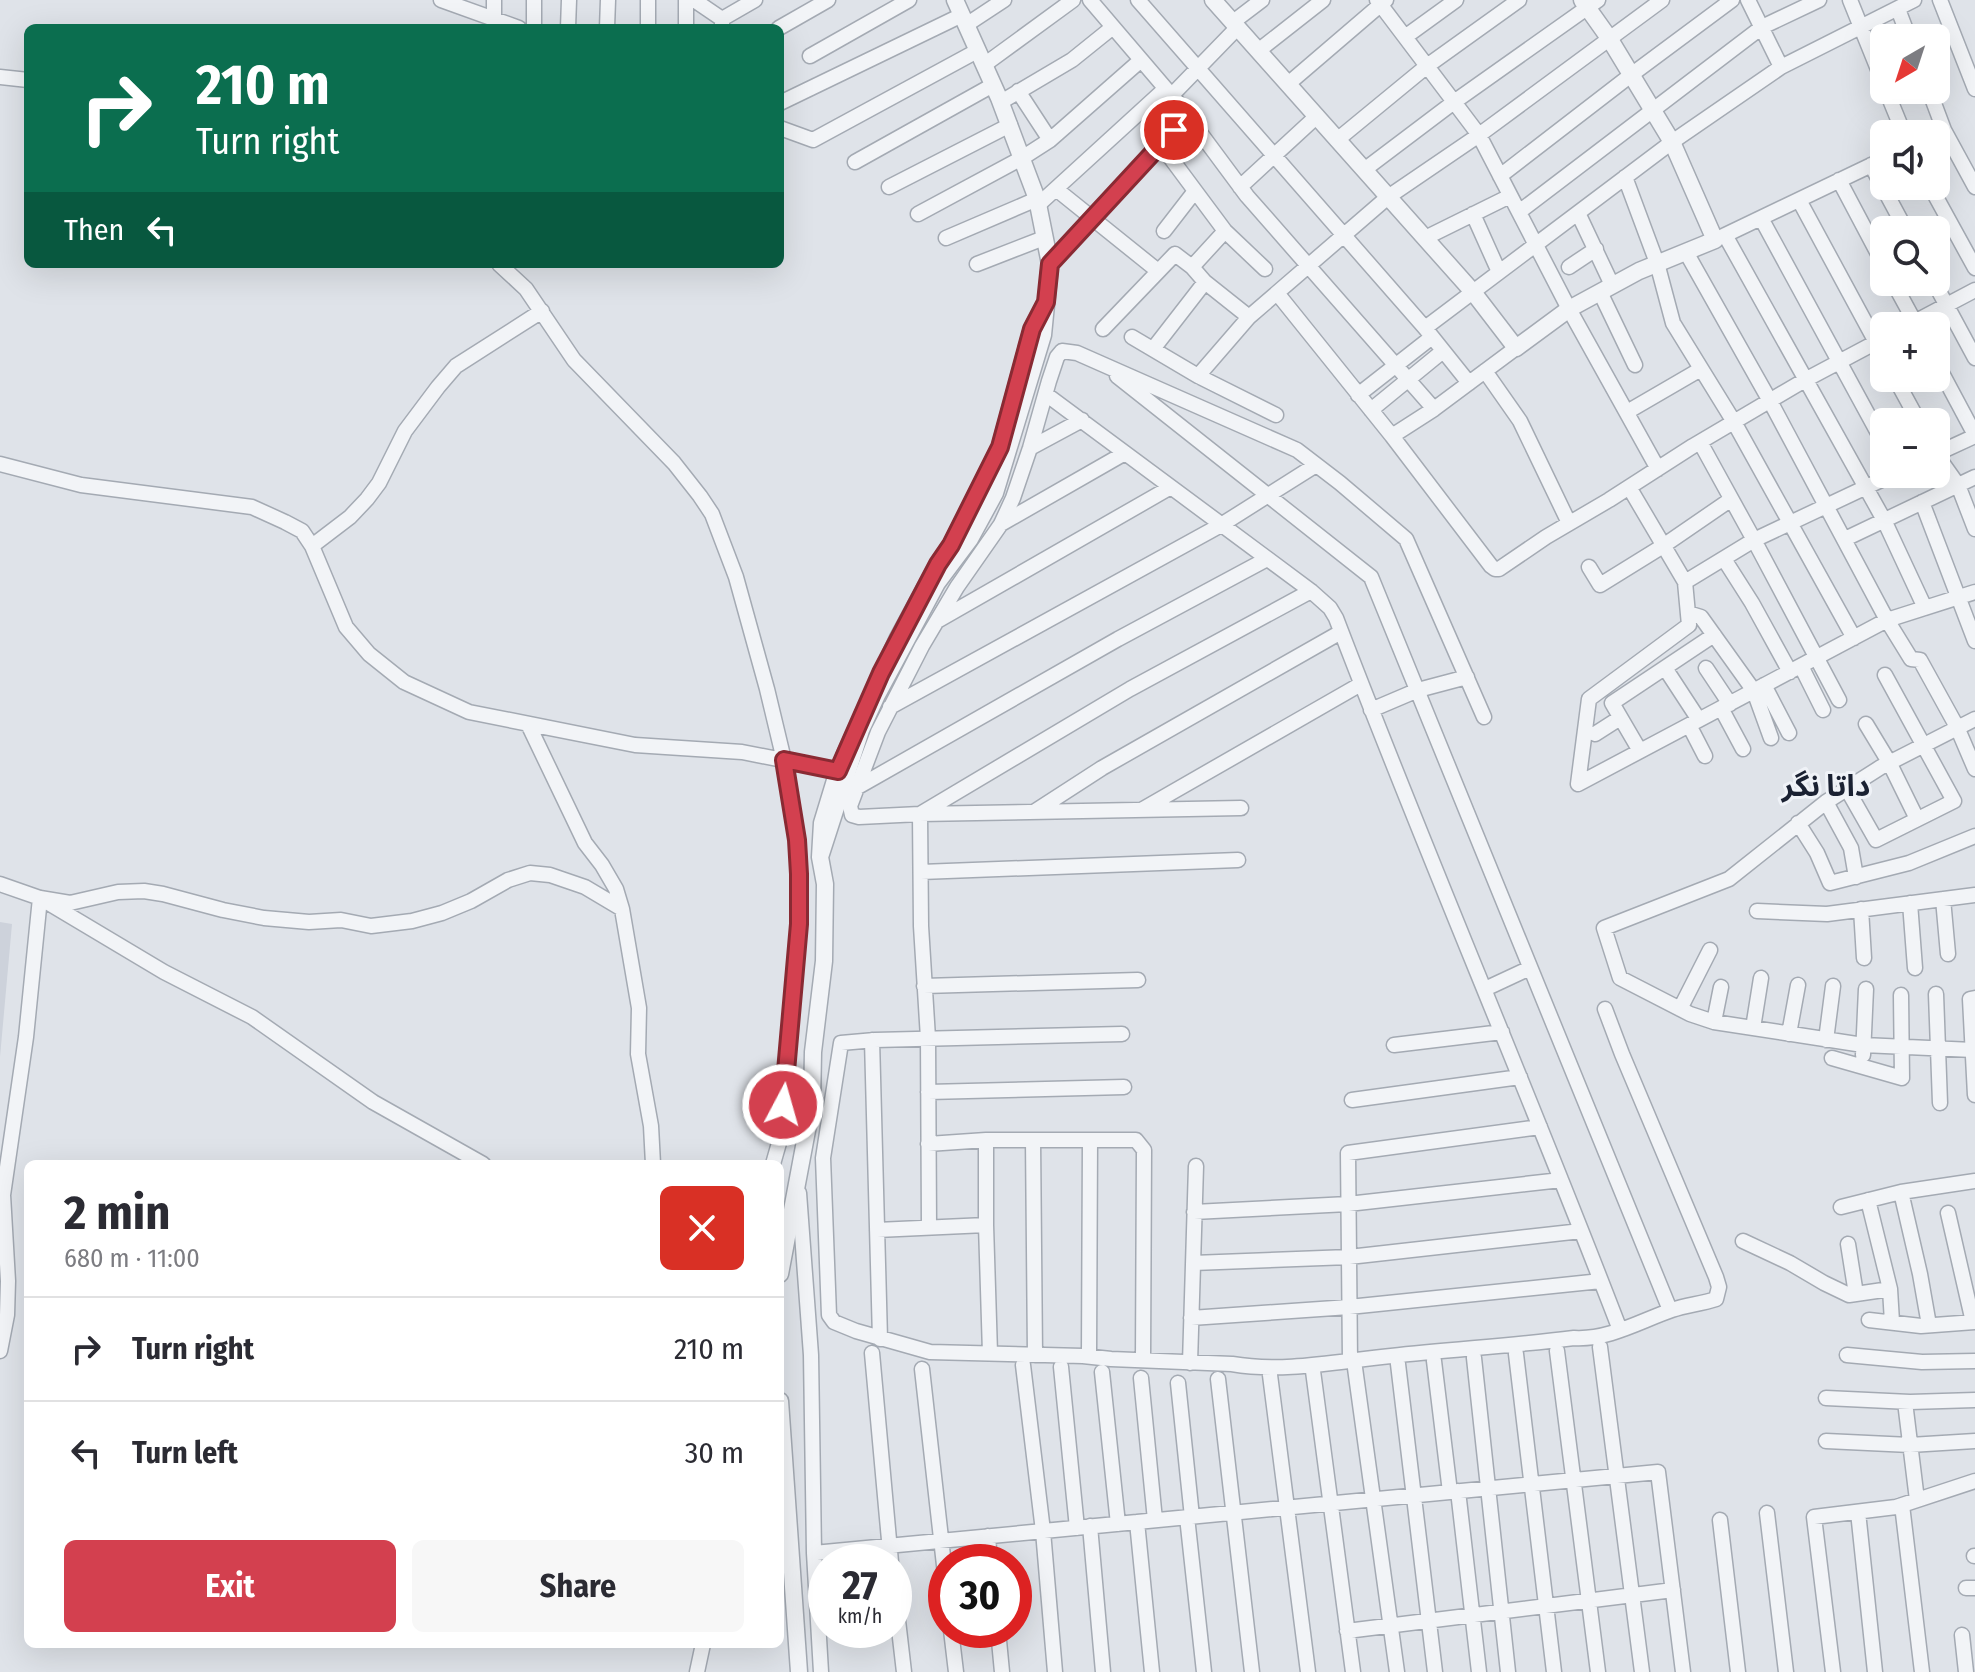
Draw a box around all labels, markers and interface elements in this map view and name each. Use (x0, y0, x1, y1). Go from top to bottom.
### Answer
north arrow (1870, 24, 1950, 104)
map controls (1870, 24, 1950, 488)
text: 210 m (196, 52, 330, 119)
icon: right (64, 56, 168, 160)
pin (1140, 96, 1208, 164)
icon: arrive (1152, 108, 1196, 152)
text: Turn right (196, 120, 339, 164)
button: sound (1870, 120, 1950, 200)
icon: left (140, 208, 184, 252)
text: Then (64, 212, 124, 248)
button: search (1870, 216, 1950, 296)
button: + (1870, 312, 1950, 392)
button: − (1870, 408, 1950, 488)
district label: داتا نگر (1780, 768, 1870, 804)
position arrow (741, 1063, 825, 1147)
text: 2 min (64, 1184, 170, 1242)
button: close (660, 1186, 744, 1270)
text: 680 m · 11:00 (64, 1243, 200, 1274)
icon: right (64, 1327, 108, 1371)
text: Turn right (132, 1331, 254, 1367)
text: 210 m (674, 1331, 744, 1367)
icon: left (64, 1431, 108, 1475)
text: Turn left (132, 1435, 238, 1471)
text: 30 m (685, 1435, 744, 1471)
button: Exit (64, 1540, 396, 1632)
button: Share (412, 1540, 744, 1632)
speed limit sign: 30 (928, 1544, 1032, 1648)
text: 27 (842, 1562, 878, 1610)
text: km/h (838, 1604, 882, 1628)

